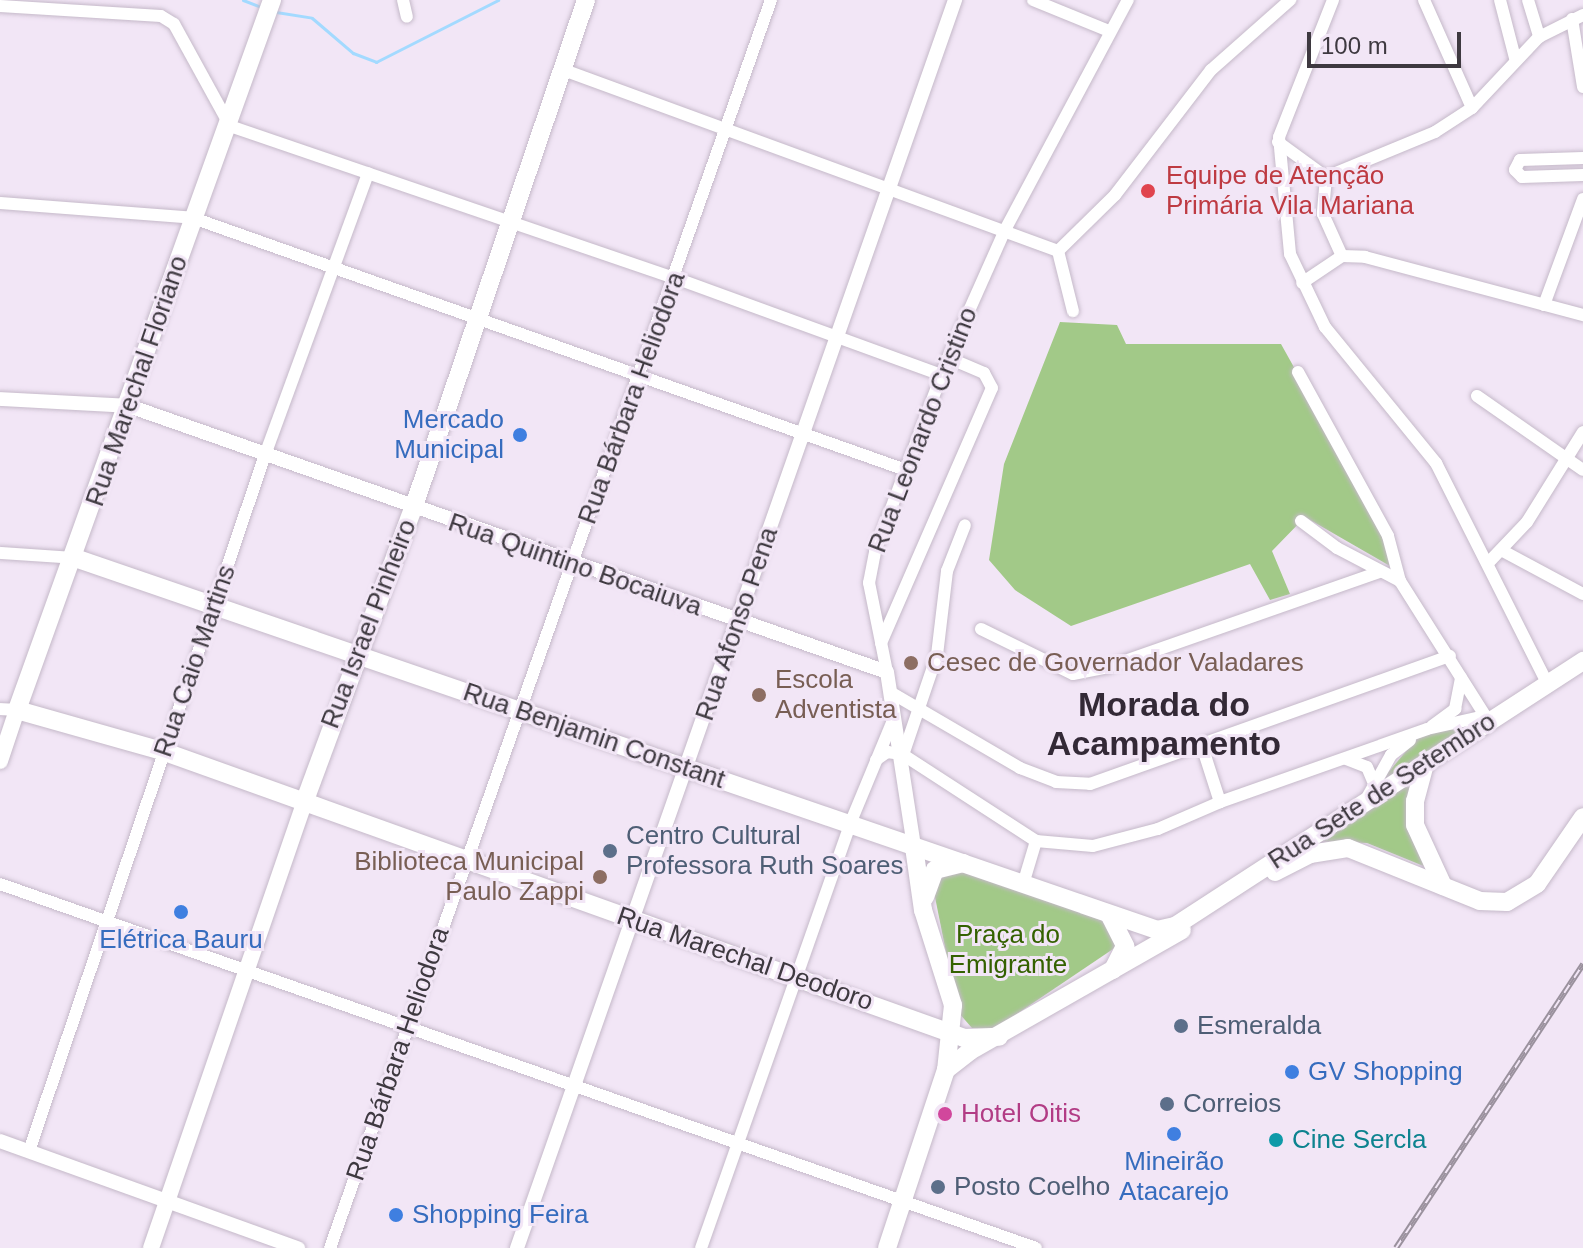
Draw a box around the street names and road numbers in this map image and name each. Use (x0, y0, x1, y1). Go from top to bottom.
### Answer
street label: Rua Marechal Floriano (79, 252, 195, 510)
street label: Rua Bárbara Heliodora (572, 268, 692, 528)
street label: Rua Leonardo Cristino (862, 303, 984, 557)
street label: Rua Quintino Bocaiuva (444, 507, 706, 623)
street label: Rua Israel Pinheiro (315, 515, 423, 733)
street label: Rua Afonso Pena (689, 523, 785, 725)
street label: Rua Caio Martins (148, 561, 242, 761)
street label: Rua Benjamin Constant (459, 677, 729, 795)
street label: Rua Sete de Setembro (1263, 706, 1501, 876)
street label: Rua Marechal Deodoro (613, 900, 877, 1018)
street label: Rua Bárbara Heliodora (340, 923, 456, 1185)

